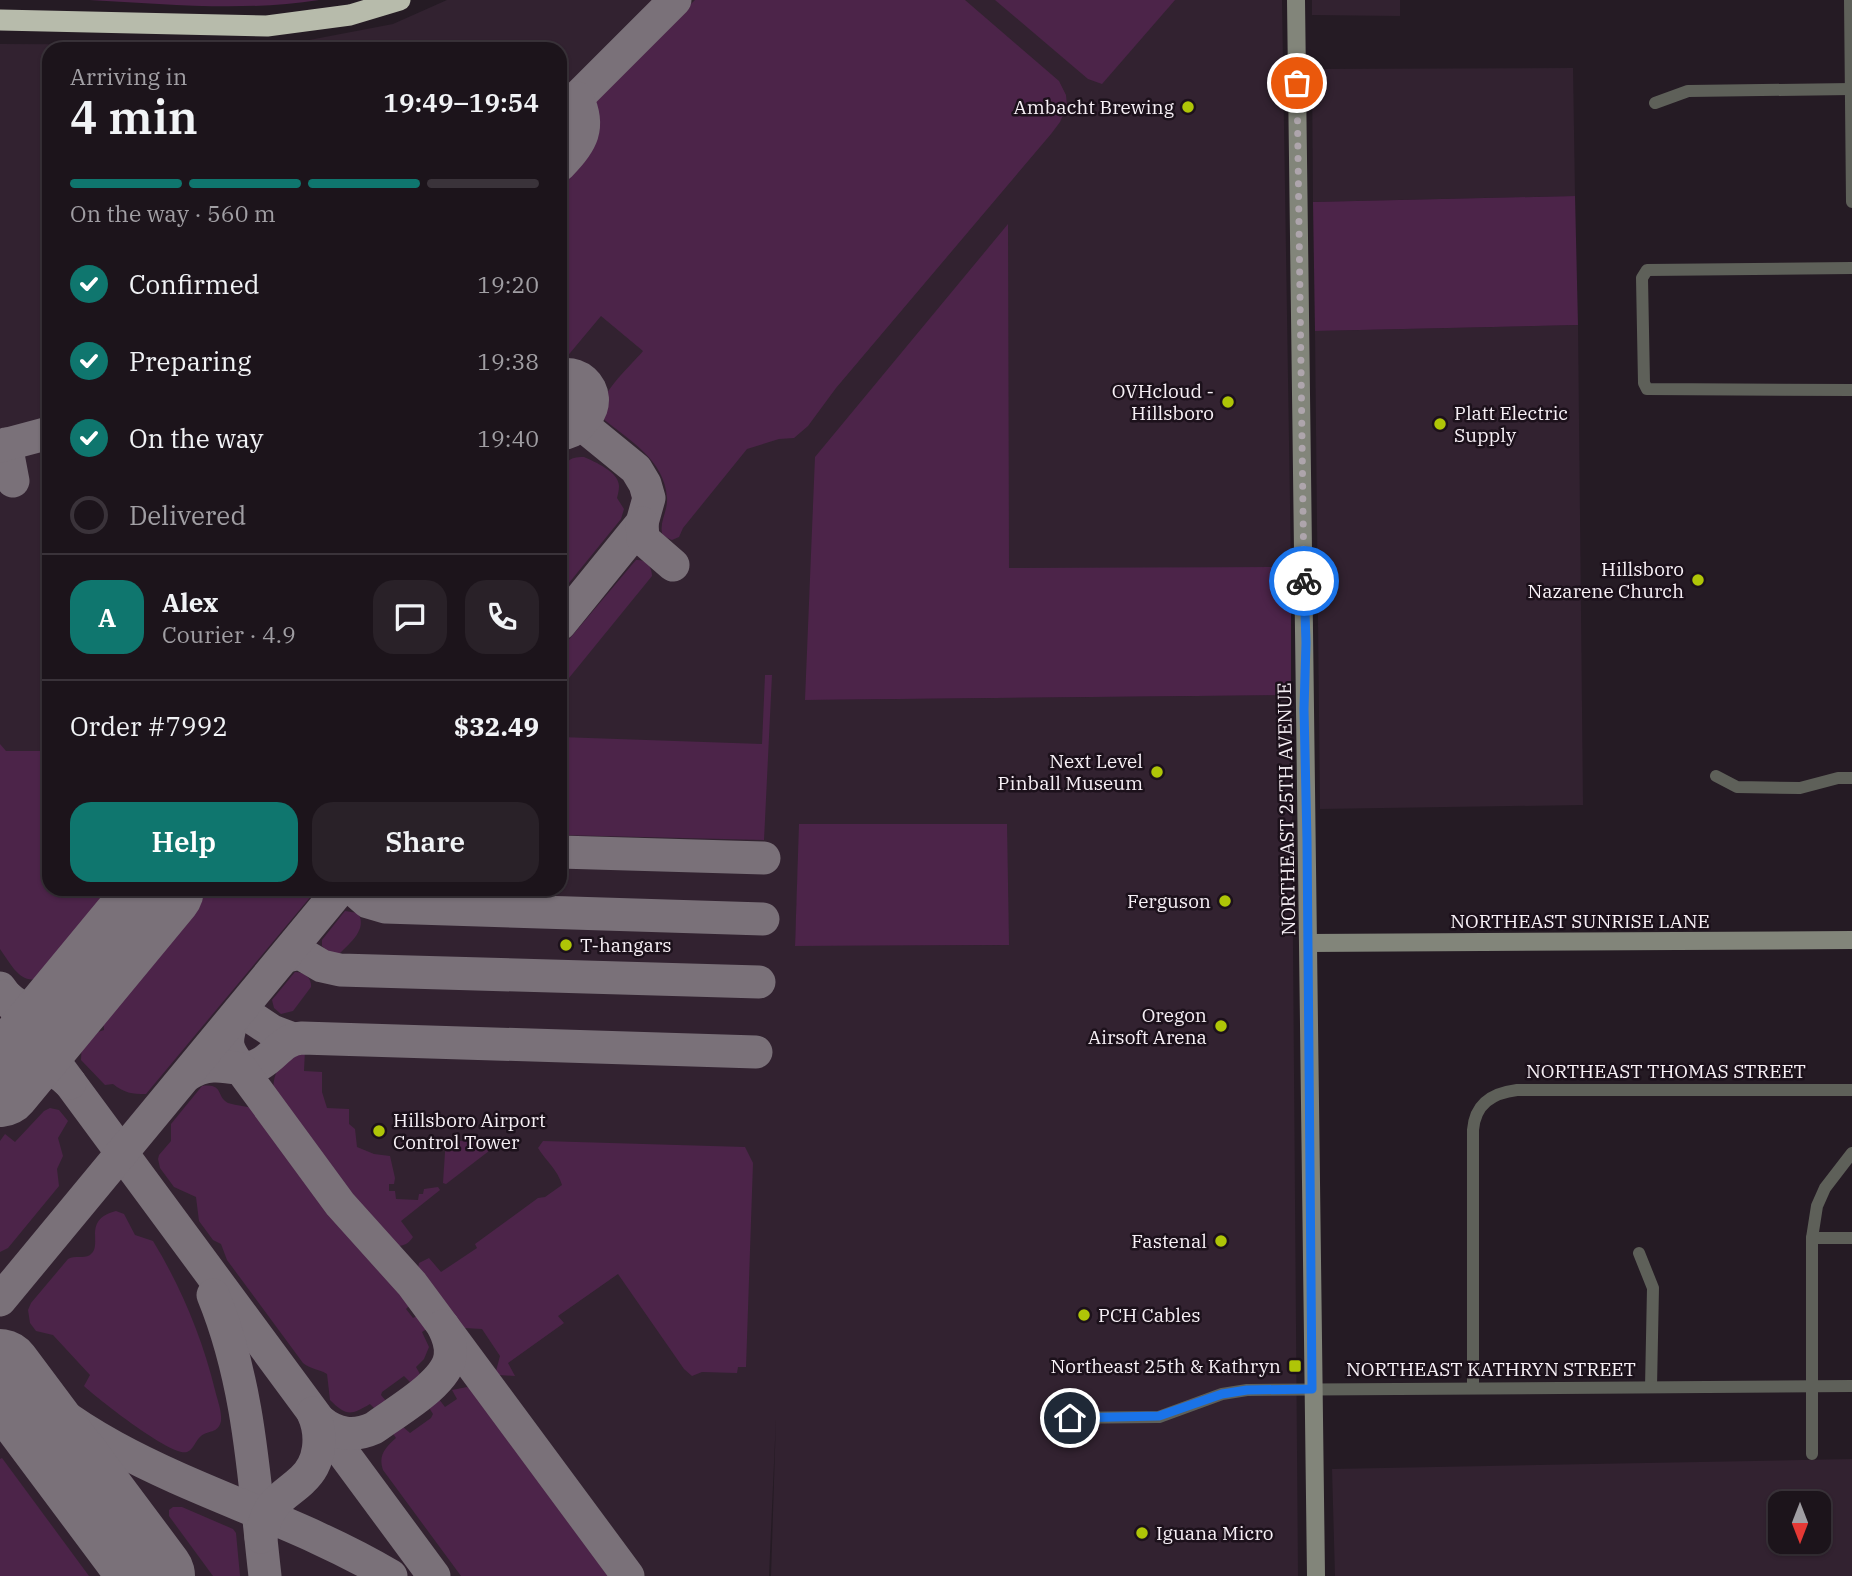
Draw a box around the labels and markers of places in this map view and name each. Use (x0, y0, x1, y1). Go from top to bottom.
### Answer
pin (1267, 53, 1327, 113)
place label: Ambacht Brewing (1014, 95, 1175, 119)
marker: Ambacht Brewing (1180, 99, 1196, 115)
place label: OVHcloud - Hillsboro (1112, 379, 1214, 425)
marker: OVHcloud - Hillsboro (1220, 394, 1236, 410)
place label: Platt Electric Supply (1454, 401, 1568, 447)
marker: Platt Electric Supply (1432, 416, 1448, 432)
place label: Hillsboro Nazarene Church (1528, 557, 1684, 603)
marker: Hillsboro Nazarene Church (1690, 572, 1706, 588)
place label: Next Level Pinball Museum (998, 749, 1143, 795)
marker: Next Level Pinball Museum (1149, 764, 1165, 780)
place label: Ferguson (1127, 889, 1211, 913)
marker: Ferguson (1217, 893, 1233, 909)
place label: T-hangars (580, 933, 672, 957)
marker: T-hangars (558, 937, 574, 953)
place label: Oregon Airsoft Arena (1088, 1003, 1207, 1049)
marker: Oregon Airsoft Arena (1213, 1018, 1229, 1034)
place label: Hillsboro Airport Control Tower (393, 1108, 546, 1154)
marker: Hillsboro Airport Control Tower (371, 1123, 387, 1139)
place label: Fastenal (1131, 1229, 1207, 1253)
marker: Fastenal (1213, 1233, 1229, 1249)
place label: PCH Cables (1098, 1303, 1200, 1327)
marker: PCH Cables (1076, 1307, 1092, 1323)
place label: Northeast 25th & Kathryn (1051, 1354, 1281, 1378)
marker: Northeast 25th & Kathryn (1287, 1358, 1303, 1374)
pin (1040, 1388, 1100, 1448)
place label: Iguana Micro (1156, 1521, 1273, 1545)
marker: Iguana Micro (1134, 1525, 1150, 1541)

